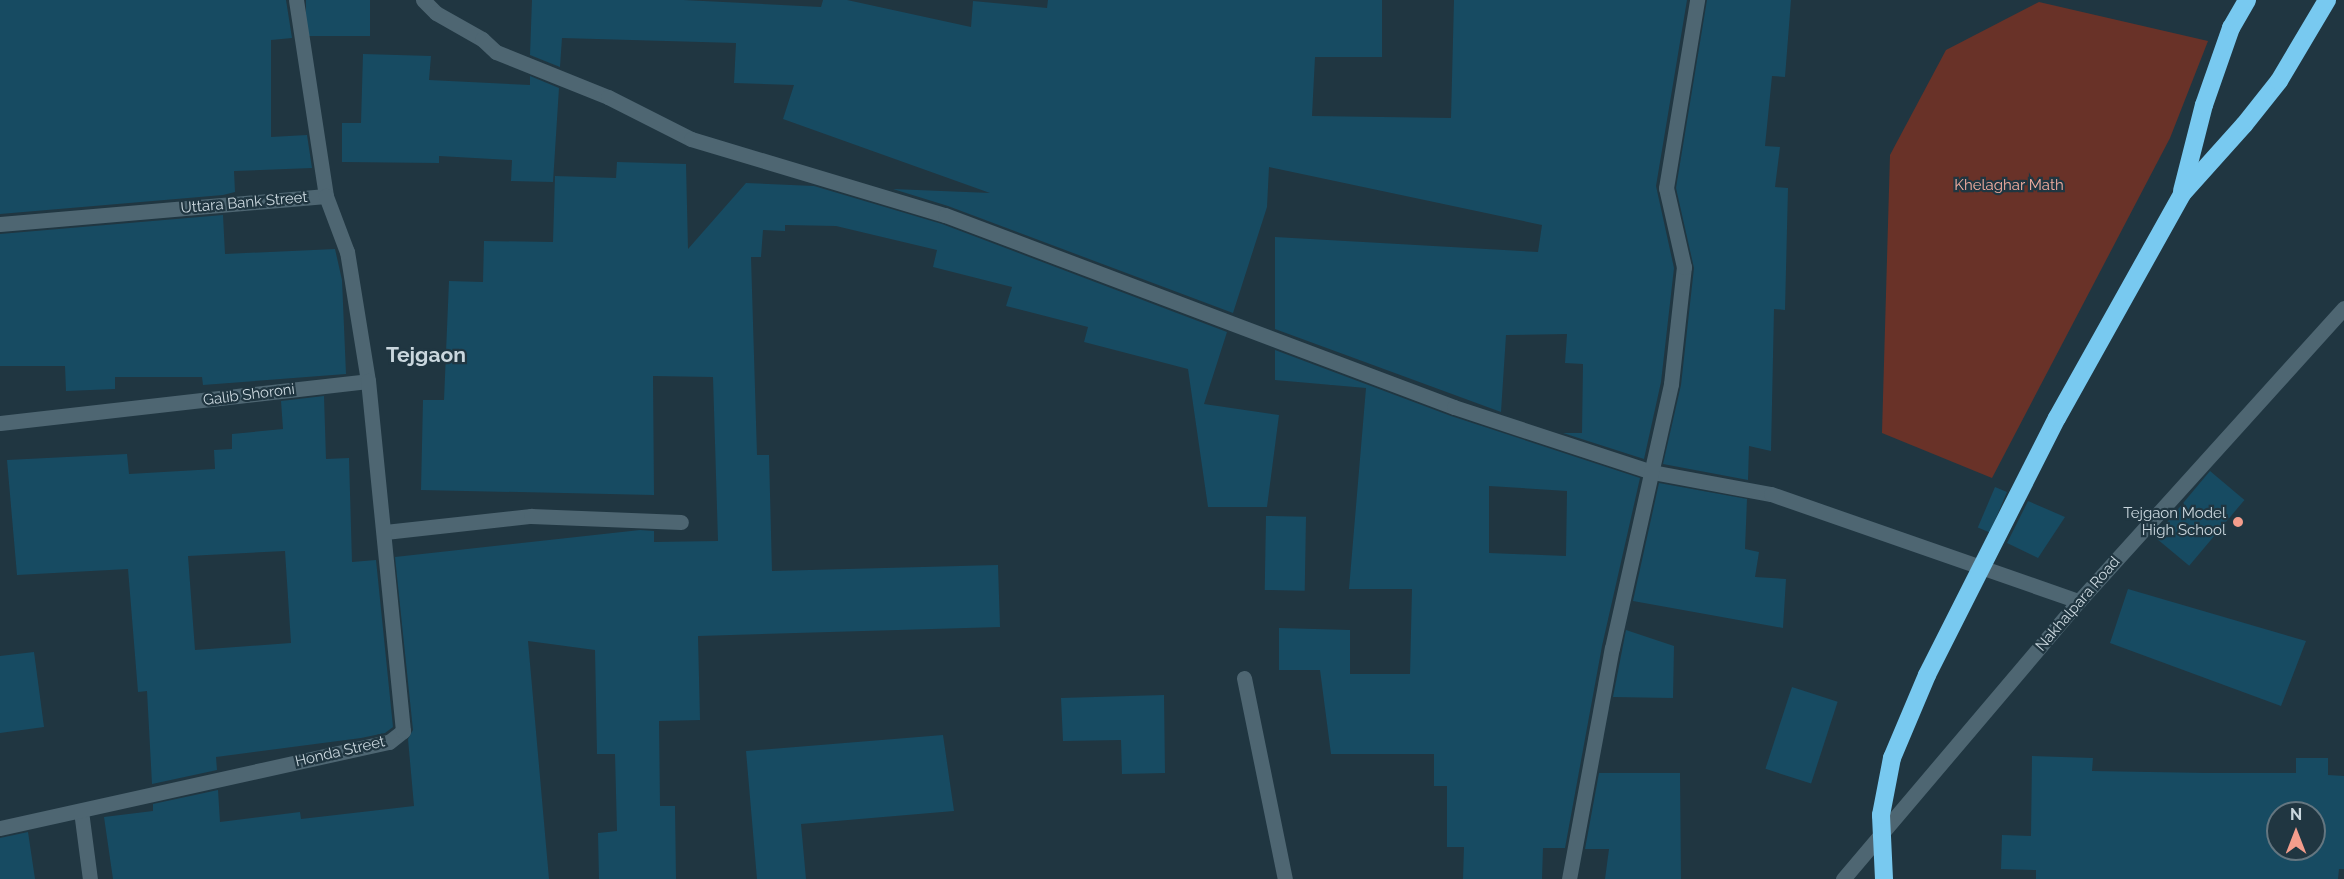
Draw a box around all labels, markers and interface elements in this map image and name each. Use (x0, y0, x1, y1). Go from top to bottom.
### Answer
park label: Khelaghar Math (1954, 177, 2064, 195)
street label: Uttara Bank Street (180, 188, 308, 218)
district label: Tejgaon (386, 342, 466, 368)
street label: Galib Shoroni (202, 380, 296, 410)
place label: Tejgaon Model High School (2123, 504, 2226, 539)
marker: Tejgaon Model High School (2231, 515, 2245, 529)
street label: Nakhalpara Road (2032, 553, 2124, 655)
street label: Honda Street (293, 733, 387, 771)
north arrow (2266, 801, 2326, 861)
text: N (2290, 805, 2302, 824)

